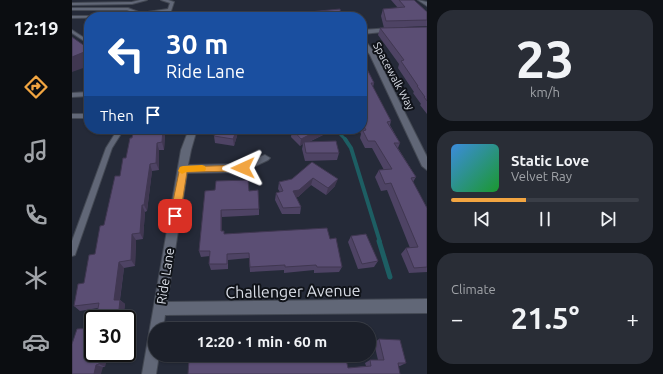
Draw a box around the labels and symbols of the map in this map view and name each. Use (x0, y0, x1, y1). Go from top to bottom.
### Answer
street label: Spacewalk Way (371, 40, 417, 113)
position arrow (222, 147, 264, 189)
pin (158, 199, 192, 233)
street label: Ride Lane (154, 247, 176, 305)
street label: Challenger Avenue (225, 281, 361, 301)
speed limit sign: 30 (84, 310, 136, 362)

